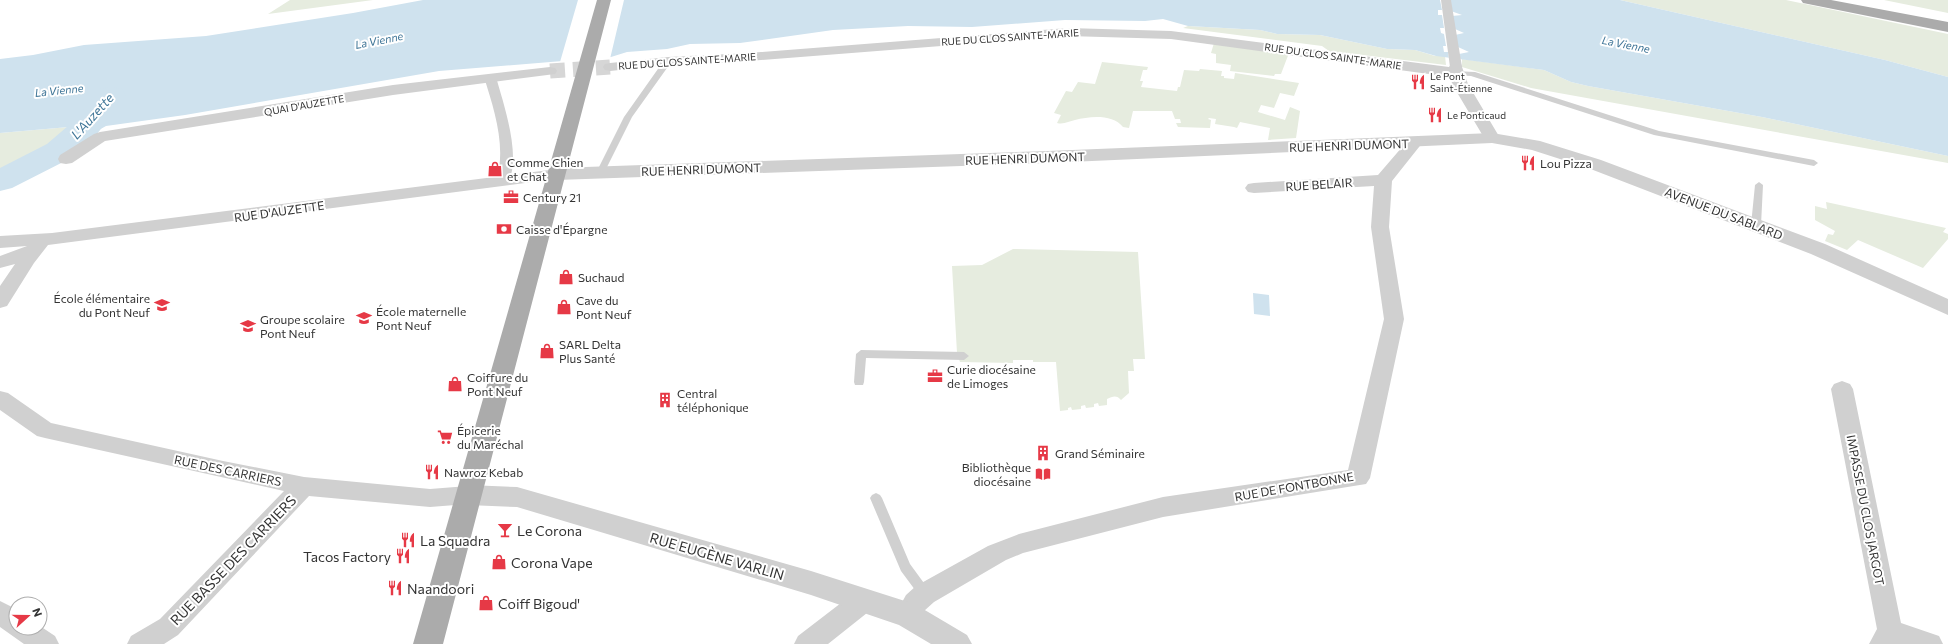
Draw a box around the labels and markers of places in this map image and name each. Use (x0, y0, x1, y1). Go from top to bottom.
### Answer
place label: Le Pont Saint-Étienne (1430, 70, 1492, 94)
restaurant icon: Le Pont Saint-Étienne (1409, 73, 1427, 91)
restaurant icon: Le Ponticaud (1426, 106, 1444, 124)
place label: Le Ponticaud (1447, 109, 1506, 121)
restaurant icon: Lou Pizza (1519, 154, 1537, 172)
place label: Comme Chien et Chat (507, 155, 583, 183)
place label: Lou Pizza (1540, 156, 1592, 170)
shop icon: Comme Chien et Chat (486, 160, 504, 178)
office icon: Century 21 (502, 188, 520, 206)
place label: Century 21 (523, 190, 581, 204)
bank icon: Caisse d'Épargne (495, 220, 513, 238)
place label: Caisse d'Épargne (516, 222, 607, 236)
shop icon: Suchaud (557, 268, 575, 286)
place label: Suchaud (578, 270, 625, 284)
place label: École élémentaire du Pont Neuf (54, 291, 150, 319)
place label: Cave du Pont Neuf (576, 293, 632, 321)
school or university icon: École élémentaire du Pont Neuf (153, 296, 171, 314)
shop icon: Cave du Pont Neuf (555, 298, 573, 316)
place label: École maternelle Pont Neuf (376, 304, 466, 332)
school or university icon: École maternelle Pont Neuf (355, 309, 373, 327)
place label: Groupe scolaire Pont Neuf (260, 312, 345, 340)
school or university icon: Groupe scolaire Pont Neuf (239, 317, 257, 335)
place label: SARL Delta Plus Santé (559, 337, 621, 365)
shop icon: SARL Delta Plus Santé (538, 342, 556, 360)
place label: Curie diocésaine de Limoges (947, 362, 1036, 390)
office icon: Curie diocésaine de Limoges (926, 367, 944, 385)
place label: Coiffure du Pont Neuf (467, 370, 528, 398)
shop icon: Coiffure du Pont Neuf (446, 375, 464, 393)
place label: Central téléphonique (677, 386, 749, 414)
building icon: Central téléphonique (656, 391, 674, 409)
place label: Épicerie du Maréchal (457, 423, 524, 451)
supermarket icon: Épicerie du Maréchal (436, 428, 454, 446)
building icon: Grand Séminaire (1034, 444, 1052, 462)
place label: Grand Séminaire (1055, 446, 1145, 460)
place label: Bibliothèque diocésaine (962, 460, 1031, 488)
restaurant icon: Nawroz Kebab (423, 463, 441, 481)
place label: Nawroz Kebab (444, 465, 523, 479)
library icon: Bibliothèque diocésaine (1034, 465, 1052, 483)
bar icon: Le Corona (496, 521, 514, 539)
place label: Le Corona (517, 522, 582, 539)
restaurant icon: La Squadra (399, 531, 417, 549)
place label: La Squadra (420, 532, 490, 549)
restaurant icon: Tacos Factory (394, 547, 412, 565)
place label: Tacos Factory (303, 548, 391, 565)
shop icon: Corona Vape (490, 553, 508, 571)
place label: Corona Vape (511, 554, 593, 571)
restaurant icon: Naandoori (386, 579, 404, 597)
place label: Naandoori (407, 580, 474, 597)
shop icon: Coiff Bigoud' (477, 594, 495, 612)
place label: Coiff Bigoud' (498, 595, 580, 612)

